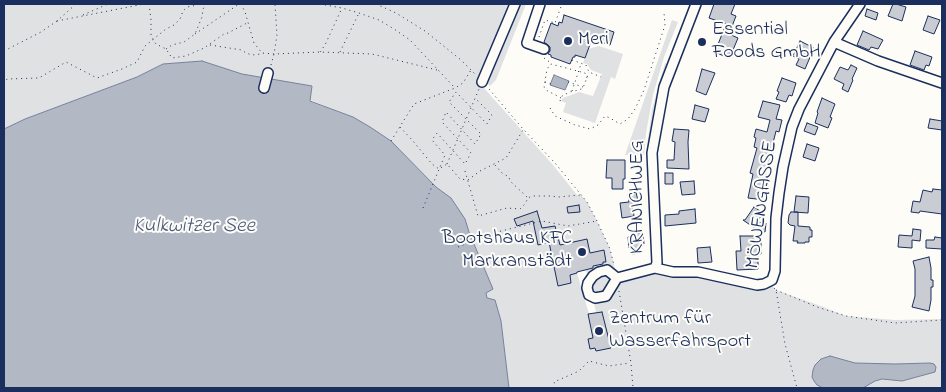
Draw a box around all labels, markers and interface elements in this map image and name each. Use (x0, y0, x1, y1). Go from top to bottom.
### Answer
place label: Essential Foods GmbH (712, 19, 821, 66)
place label: Meri (578, 29, 609, 53)
marker: Meri (562, 35, 574, 47)
marker: Essential Foods GmbH (696, 36, 708, 48)
street label: MÖWENGASSE (742, 139, 784, 271)
street label: KRANICHWEG (627, 140, 651, 254)
water label: Kulkwitzer See (133, 215, 255, 241)
place label: Bootshaus KFC Markranstädt (442, 228, 572, 275)
marker: Bootshaus KFC Markranstädt (576, 246, 588, 258)
place label: Zentrum für Wasserfahrsport (609, 308, 751, 355)
marker: Zentrum für Wasserfahrsport (593, 325, 605, 337)

